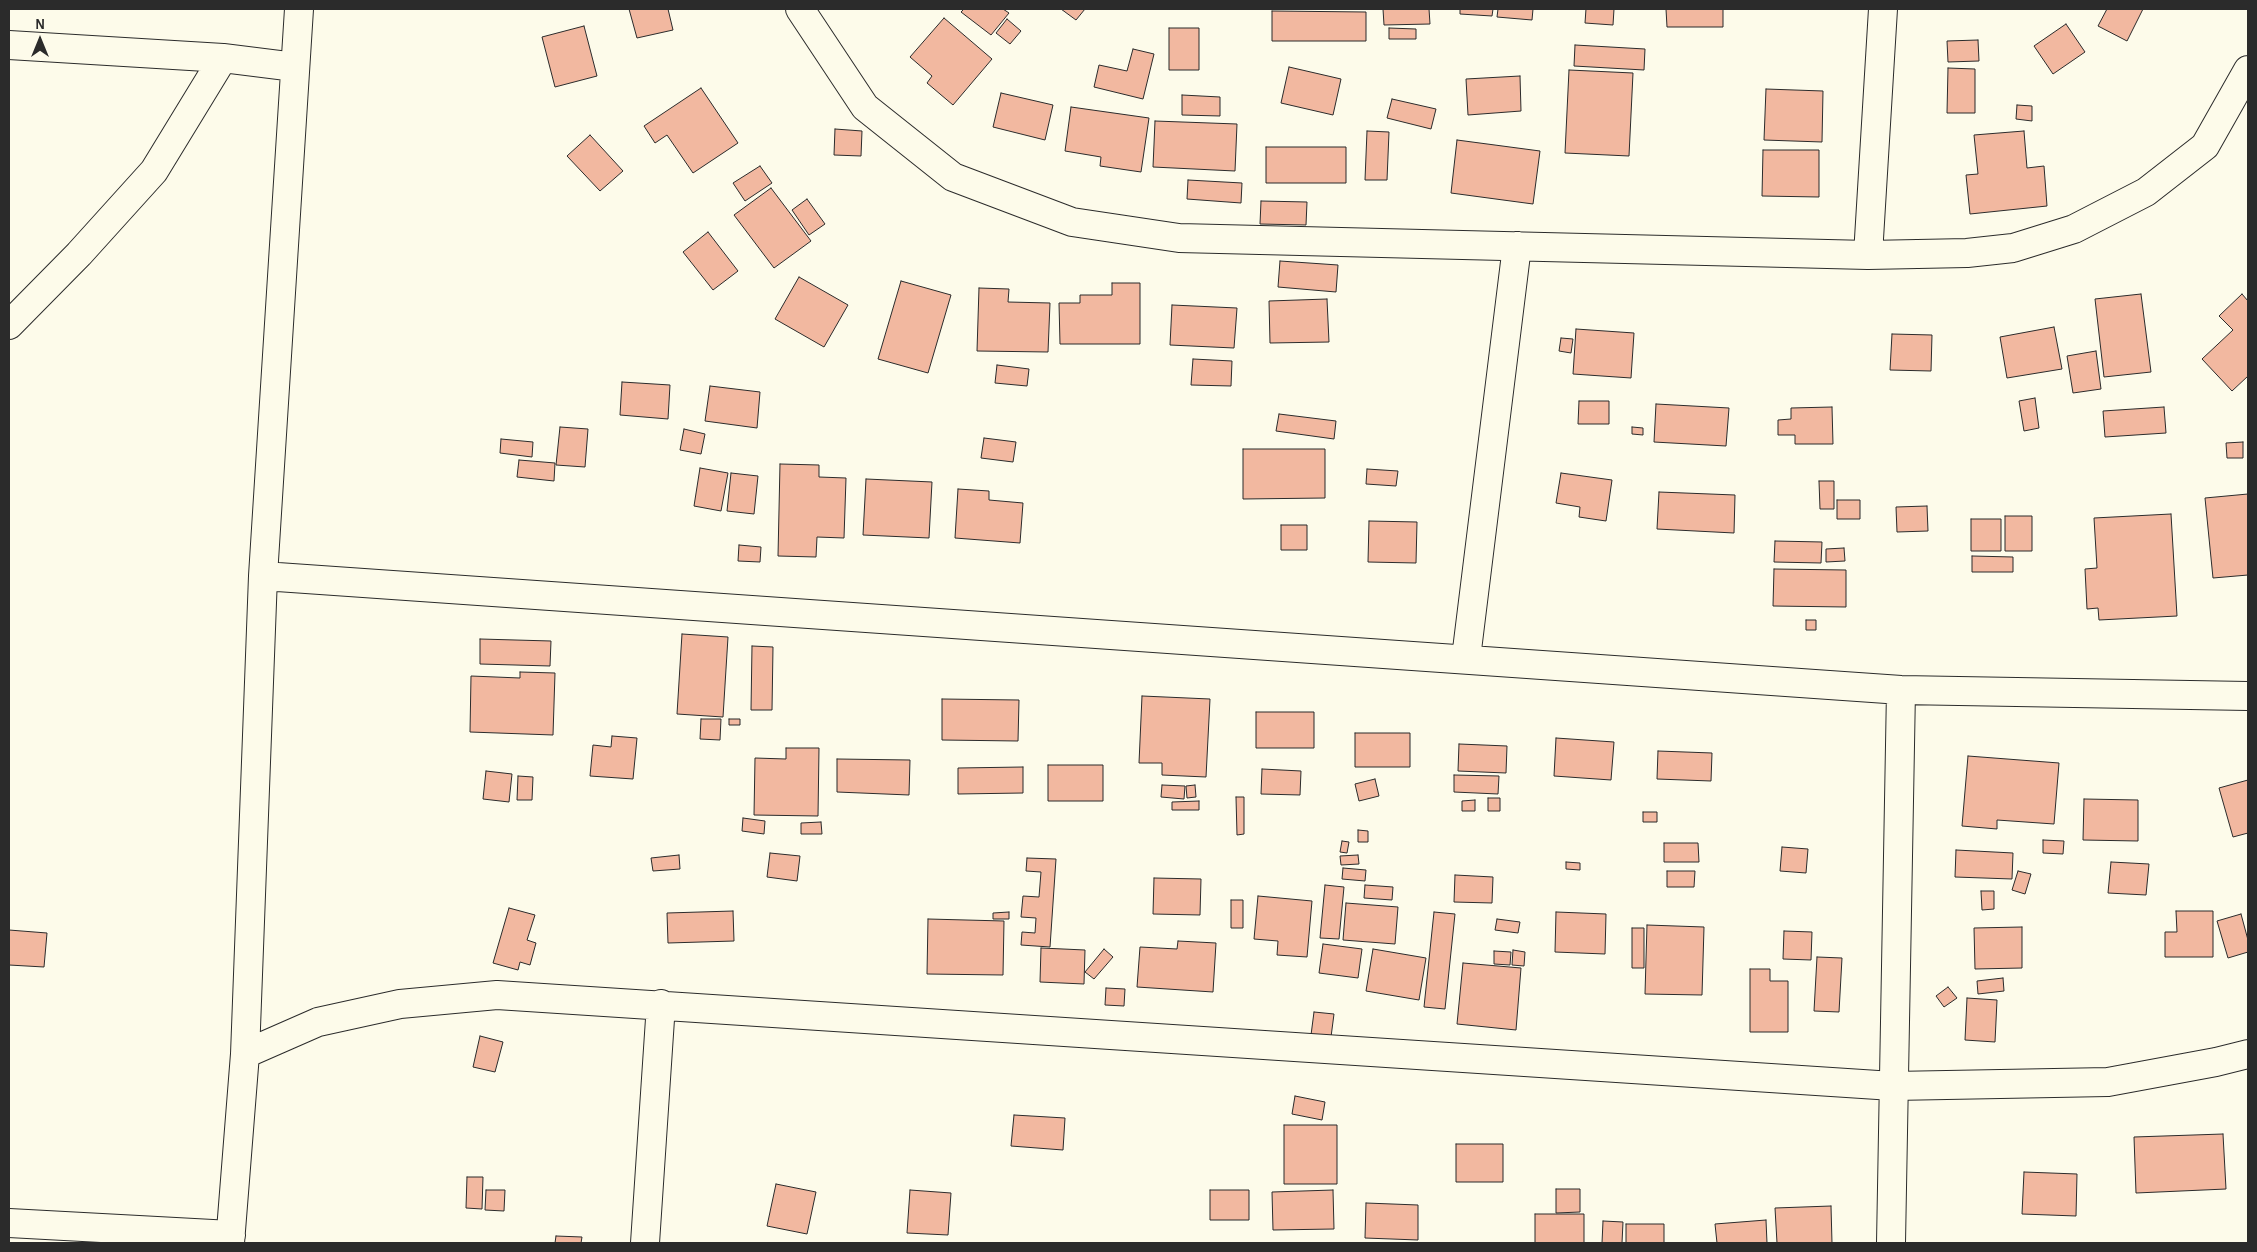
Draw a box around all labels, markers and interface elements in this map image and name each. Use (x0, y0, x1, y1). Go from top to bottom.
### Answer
north arrow (15, 15, 65, 65)
text: N (35, 18, 45, 32)

